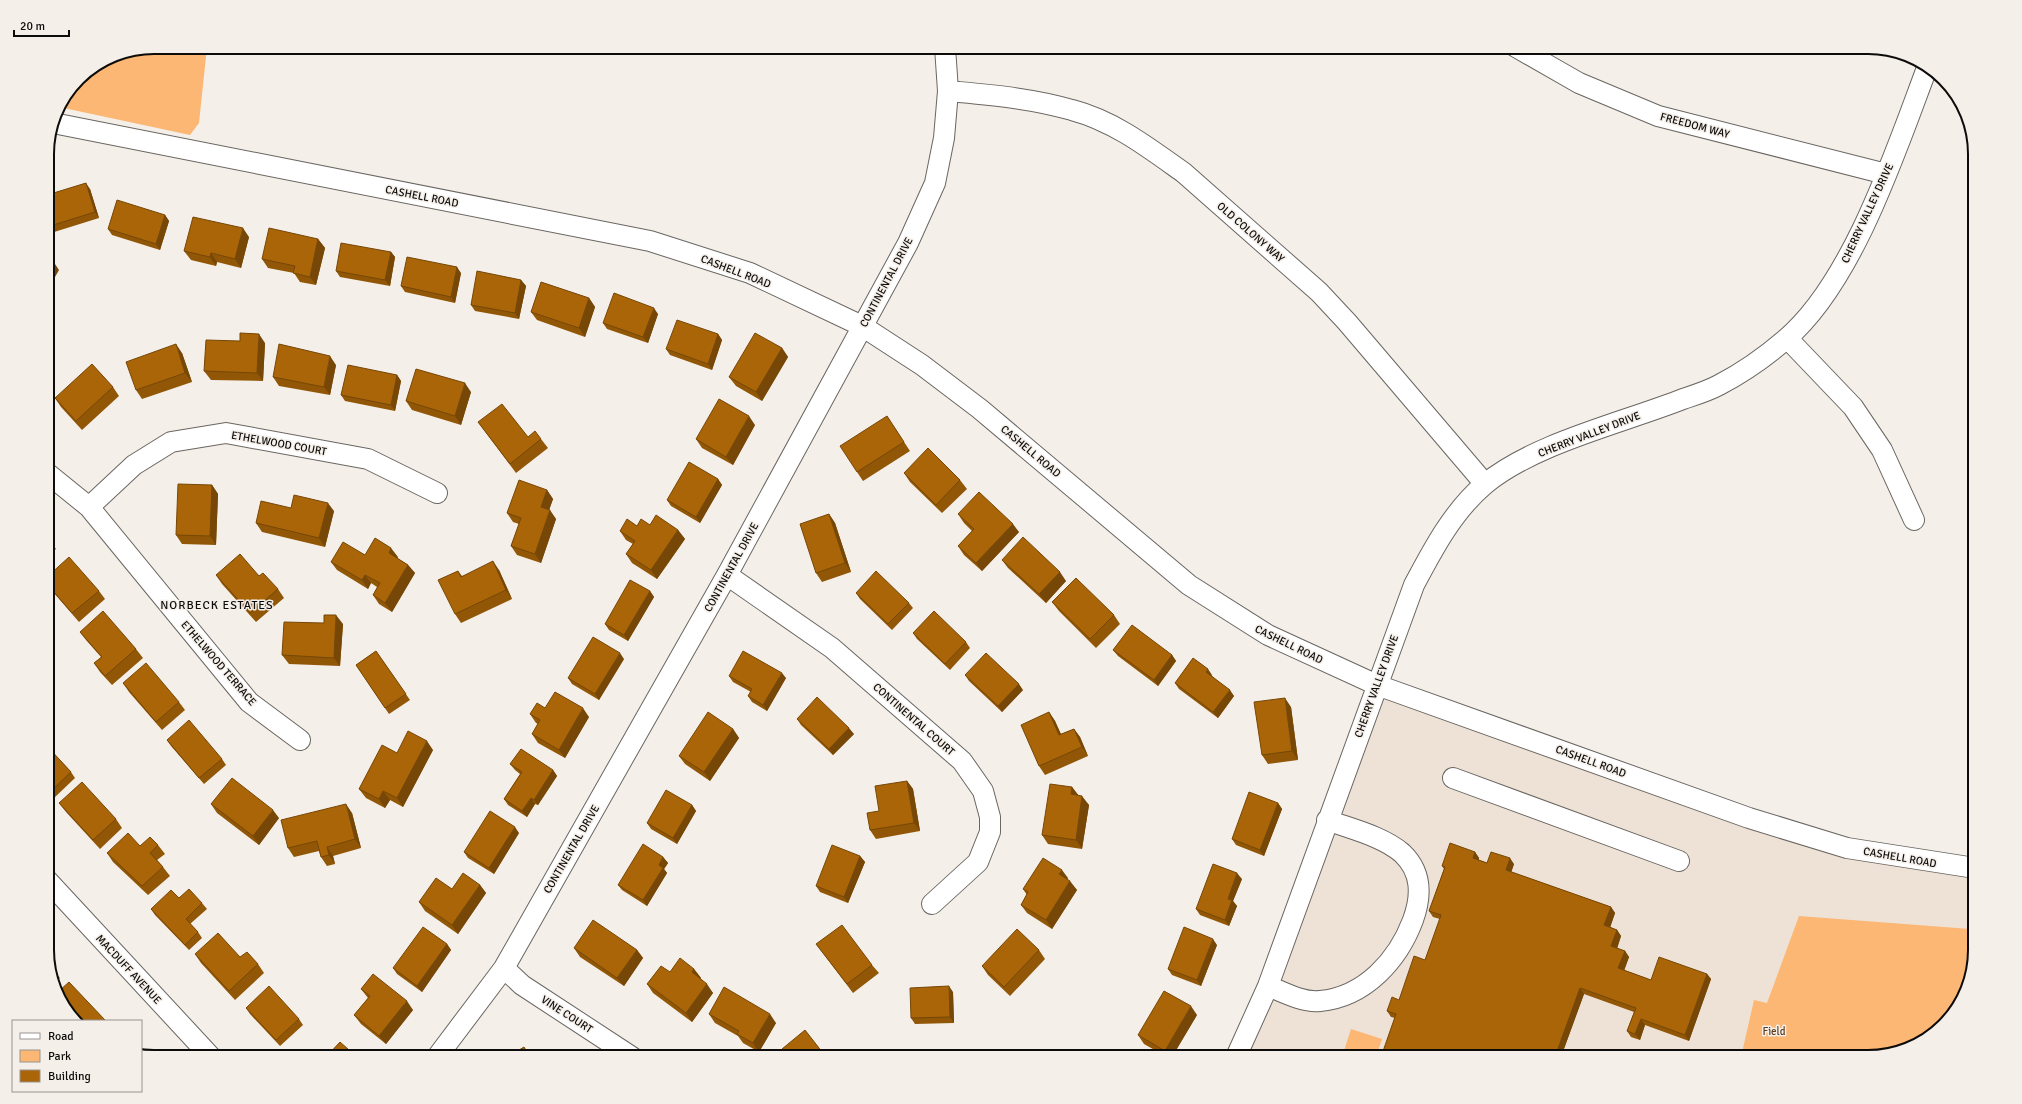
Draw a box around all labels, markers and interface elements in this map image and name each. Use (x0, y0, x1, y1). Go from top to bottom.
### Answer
scale bar (14, 12, 69, 38)
text: 20 m (20, 19, 45, 34)
street label: FREEDOM WAY (1659, 110, 1731, 141)
street label: CHERRY VALLEY DRIVE (1839, 161, 1896, 265)
street label: CASHELL ROAD (384, 183, 460, 210)
street label: OLD COLONY WAY (1214, 200, 1287, 265)
street label: CONTINENTAL DRIVE (857, 235, 916, 329)
street label: CASHELL ROAD (699, 252, 773, 291)
street label: CHERRY VALLEY DRIVE (1536, 409, 1642, 460)
street label: CASHELL ROAD (998, 423, 1063, 480)
street label: ETHELWOOD COURT (230, 429, 328, 458)
street label: CONTINENTAL DRIVE (701, 520, 761, 614)
district label: NORBECK ESTATES (160, 598, 274, 613)
street label: ETHELWOOD TERRACE (178, 618, 259, 708)
street label: CASHELL ROAD (1253, 622, 1325, 667)
street label: CHERRY VALLEY DRIVE (1352, 633, 1401, 739)
street label: CONTINENTAL COURT (870, 680, 957, 759)
street label: CASHELL ROAD (1554, 743, 1628, 780)
street label: CONTINENTAL DRIVE (541, 803, 602, 896)
street label: CASHELL ROAD (1862, 845, 1938, 870)
street label: MACDUFF AVENUE (93, 932, 164, 1007)
street label: VINE COURT (539, 993, 595, 1036)
legend (12, 1020, 142, 1092)
park label: Field (1762, 1025, 1786, 1038)
text: Road (48, 1029, 74, 1044)
text: Park (48, 1049, 71, 1064)
text: Building (48, 1069, 91, 1084)

